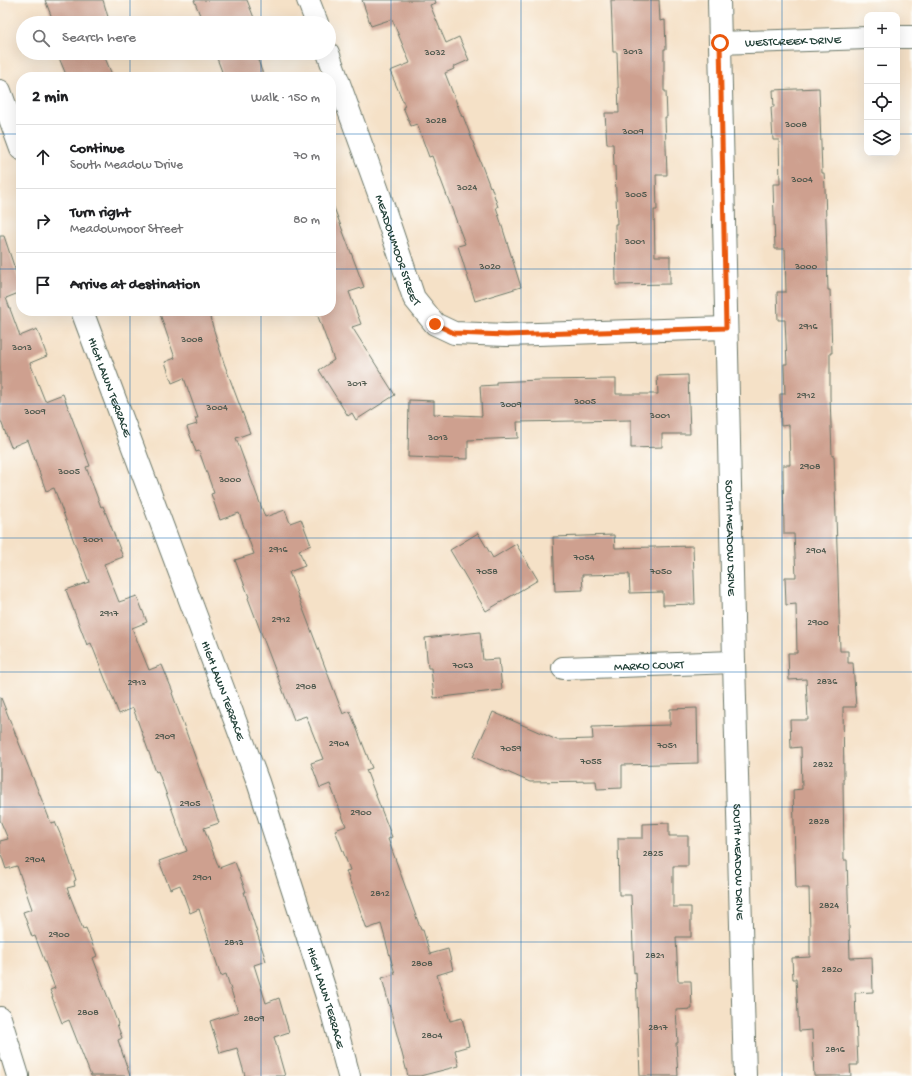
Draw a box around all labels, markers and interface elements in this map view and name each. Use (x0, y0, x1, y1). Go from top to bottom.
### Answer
map controls (864, 12, 900, 156)
button: + (864, 12, 900, 48)
search box (16, 16, 336, 60)
icon: search (30, 27, 52, 49)
text: Search here (62, 29, 136, 47)
route start (711, 34, 729, 52)
street label: WESTCREEK DRIVE (745, 34, 842, 51)
house number: 3013 (622, 46, 643, 58)
house number: 3032 (424, 47, 446, 59)
button: − (864, 48, 900, 84)
button: locate (864, 84, 900, 120)
text: 2 min (32, 88, 68, 108)
text: Walk · 150 m (251, 91, 320, 106)
house number: 3028 (424, 115, 447, 127)
house number: 3008 (784, 119, 808, 131)
button: layers (864, 120, 900, 156)
house number: 3009 (621, 126, 644, 138)
text: Continue (70, 140, 124, 158)
icon: ahead (32, 146, 54, 168)
text: 70 m (294, 149, 320, 164)
text: South Meadow Drive (70, 158, 183, 173)
house number: 3004 (790, 174, 813, 186)
house number: 3024 (456, 182, 478, 194)
house number: 3005 (624, 189, 647, 201)
street label: MEADOWMOOR STREET (371, 193, 423, 310)
text: Turn right (70, 204, 130, 222)
icon: right (32, 210, 54, 232)
text: 80 m (293, 213, 320, 228)
text: Meadowmoor Street (70, 222, 182, 237)
house number: 3001 (624, 236, 645, 248)
house number: 3020 (478, 261, 501, 273)
house number: 3000 (794, 261, 817, 273)
icon: arrive (32, 274, 54, 296)
text: Arrive at destination (70, 276, 200, 294)
route end (426, 315, 444, 333)
house number: 2916 (798, 321, 818, 333)
house number: 3008 (180, 334, 204, 346)
street label: HIGH LAWN TERRACE (84, 336, 134, 440)
house number: 3013 (11, 342, 32, 354)
house number: 3017 (346, 378, 368, 390)
house number: 2912 (797, 390, 816, 402)
house number: 3005 (573, 396, 596, 408)
house number: 3009 (499, 399, 522, 411)
house number: 3004 (205, 402, 228, 414)
house number: 3009 (23, 406, 46, 418)
house number: 3001 (649, 410, 670, 422)
house number: 3013 (427, 432, 448, 444)
house number: 2908 (799, 461, 821, 473)
house number: 3005 (57, 466, 80, 478)
house number: 3000 (218, 474, 241, 486)
street label: SOUTH MEADOW DRIVE (721, 480, 738, 597)
house number: 3001 (82, 534, 103, 546)
house number: 2916 (268, 544, 288, 556)
house number: 2904 (806, 545, 826, 557)
house number: 7054 (573, 552, 595, 564)
house number: 7058 (475, 566, 498, 578)
house number: 7050 (649, 566, 672, 578)
house number: 2917 (99, 608, 119, 620)
house number: 2912 (272, 614, 291, 626)
house number: 2900 (807, 617, 829, 629)
street label: HIGH LAWN TERRACE (197, 639, 247, 743)
street label: MARKO COURT (614, 659, 686, 675)
house number: 7063 (451, 660, 474, 672)
house number: 2836 (817, 676, 838, 688)
house number: 2913 (127, 677, 147, 689)
house number: 2908 (295, 681, 317, 693)
house number: 2909 (155, 731, 175, 743)
house number: 2904 (329, 738, 349, 750)
house number: 7051 (656, 740, 677, 752)
house number: 7059 (499, 743, 522, 755)
house number: 7055 (579, 756, 602, 768)
house number: 2832 (813, 759, 833, 771)
house number: 2905 (180, 798, 200, 810)
street label: SOUTH MEADOW DRIVE (729, 804, 746, 921)
house number: 2900 (350, 807, 372, 819)
house number: 2828 (809, 816, 830, 828)
house number: 2825 (643, 848, 663, 860)
house number: 2904 (25, 854, 45, 866)
house number: 2901 (192, 872, 212, 884)
house number: 2812 (370, 888, 390, 900)
house number: 2824 (819, 900, 839, 912)
house number: 2900 (48, 929, 70, 941)
house number: 2813 (224, 937, 244, 949)
street label: HIGH LAWN TERRACE (303, 946, 346, 1051)
house number: 2821 (645, 950, 665, 962)
house number: 2808 (411, 958, 433, 970)
house number: 2820 (822, 964, 843, 976)
house number: 2808 (77, 1007, 99, 1019)
house number: 2809 (243, 1013, 265, 1025)
house number: 2817 (648, 1022, 669, 1034)
house number: 2804 (422, 1030, 443, 1042)
house number: 2816 (825, 1044, 846, 1056)

